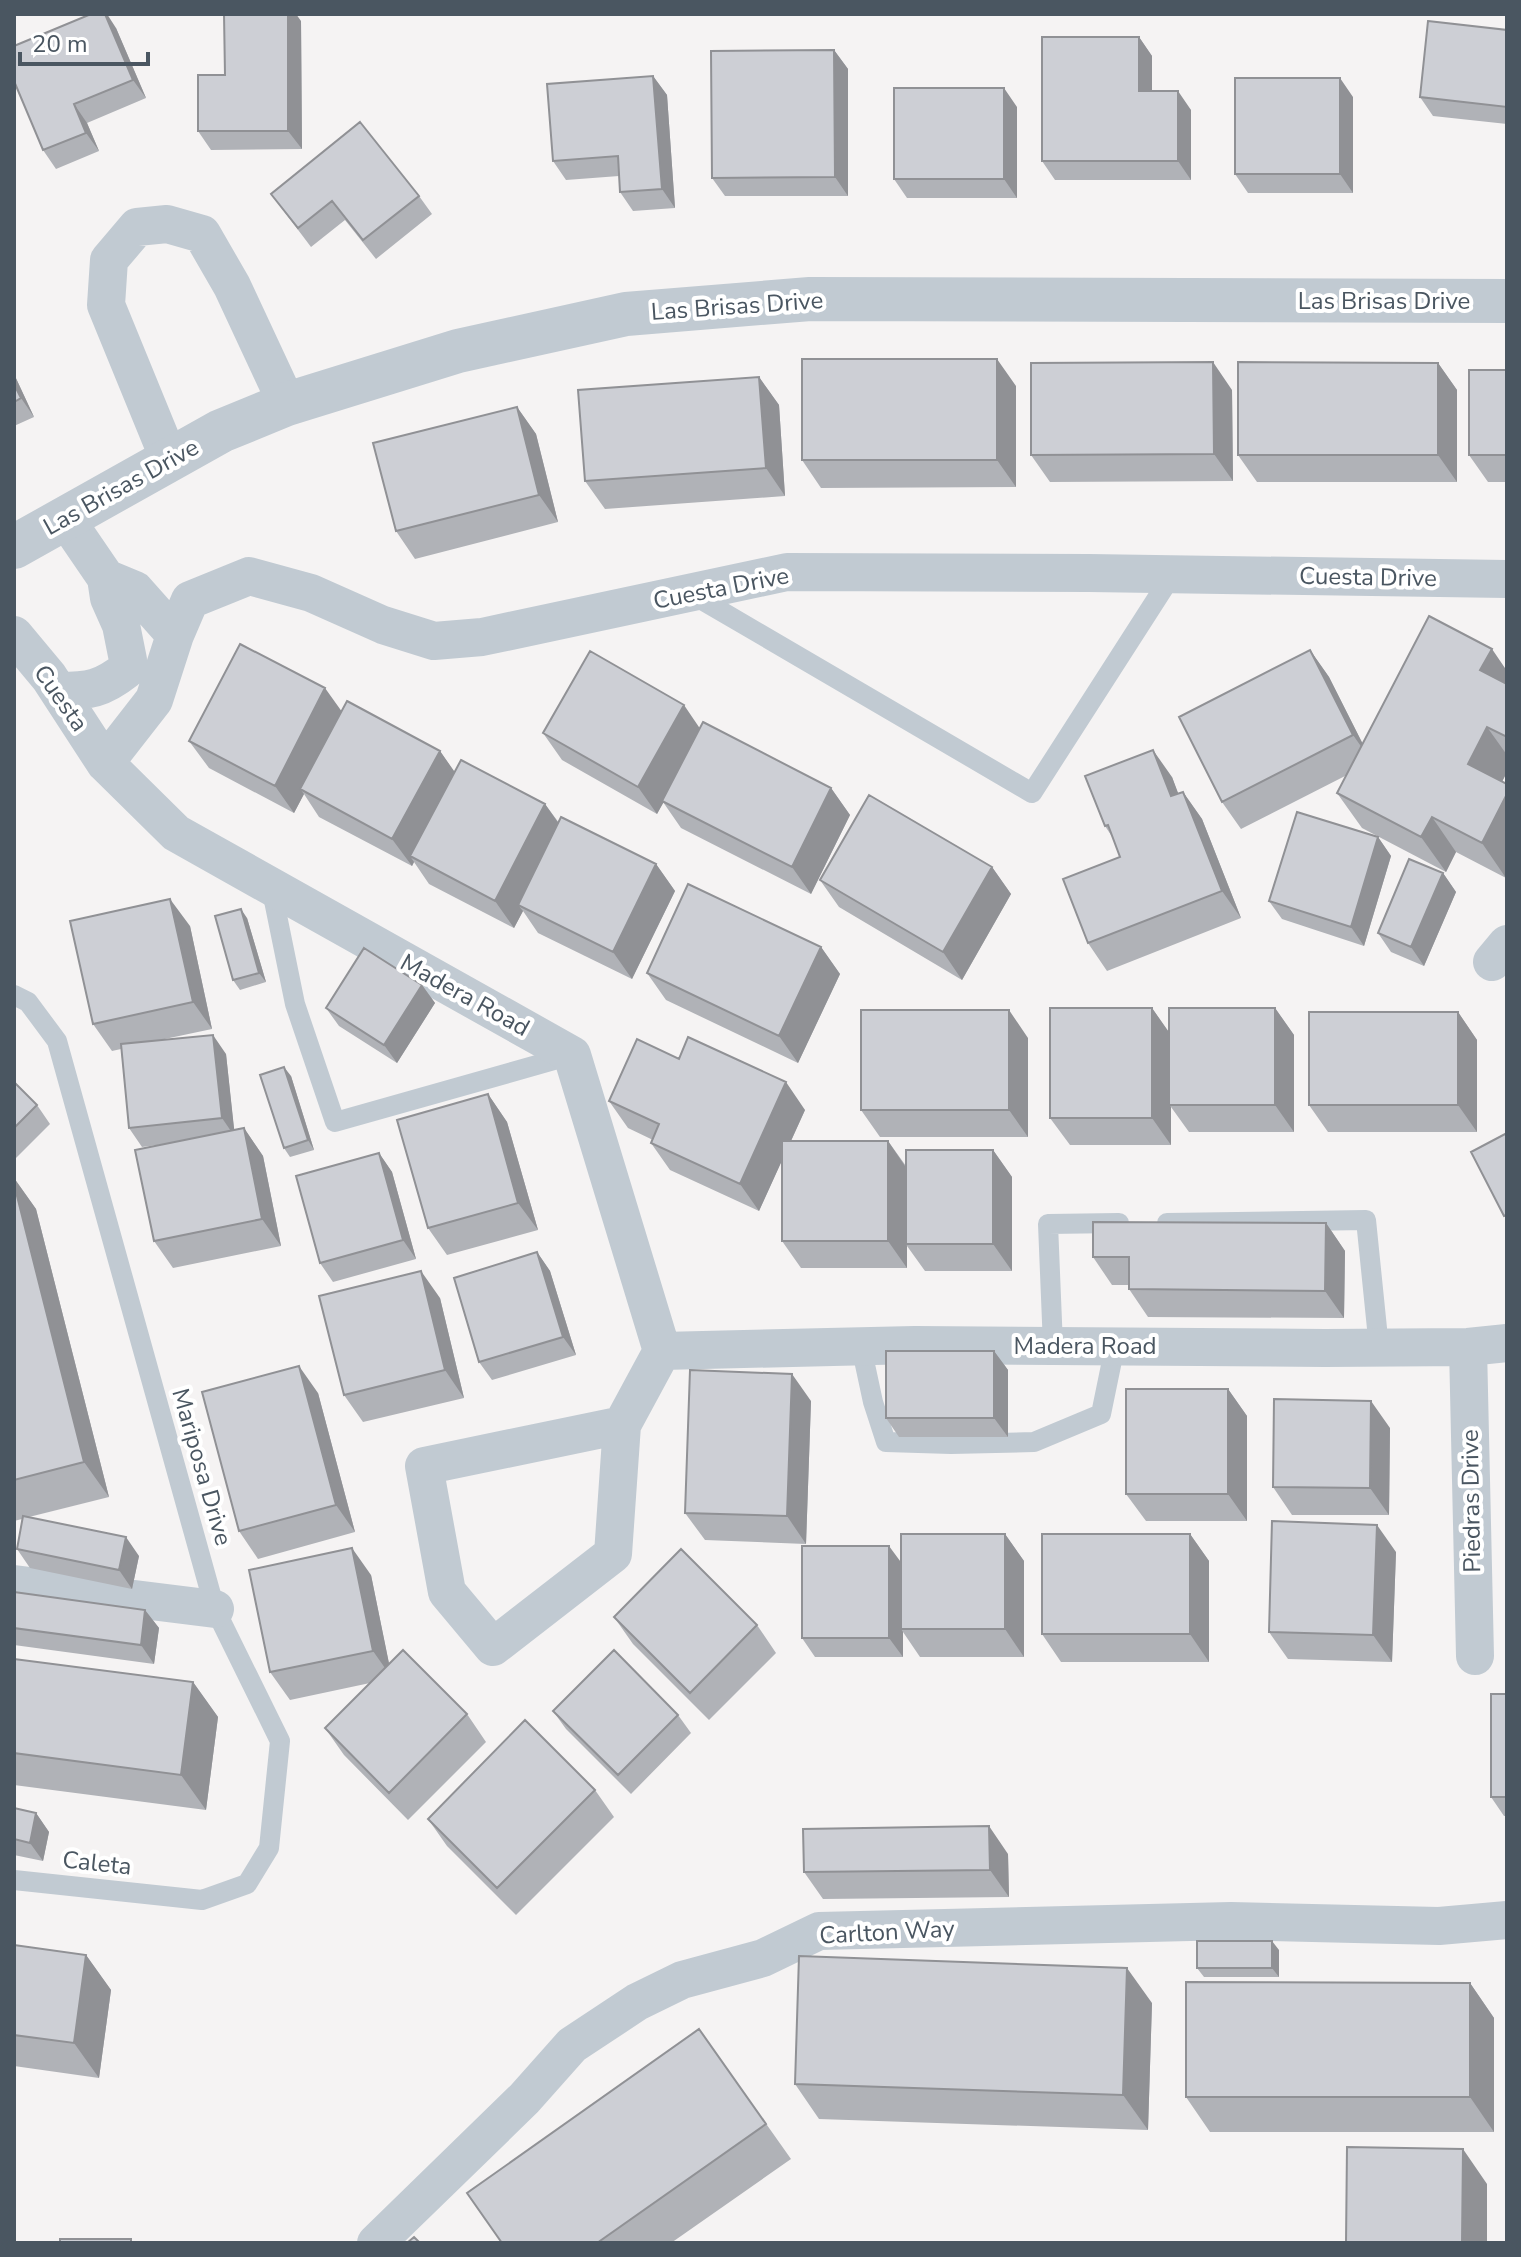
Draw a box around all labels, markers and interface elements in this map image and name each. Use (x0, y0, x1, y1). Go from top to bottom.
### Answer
scale bar (20, 16, 148, 66)
text: 20 m (32, 28, 88, 60)
street label: Las Brisas Drive (650, 284, 824, 328)
street label: Las Brisas Drive (1298, 285, 1470, 317)
street label: Las Brisas Drive (38, 431, 204, 543)
street label: Cuesta Drive (650, 559, 792, 617)
street label: Cuesta Drive (1299, 560, 1437, 594)
street label: Cuesta (26, 658, 96, 738)
street label: Madera Road (395, 946, 535, 1044)
street label: Madera Road (1013, 1330, 1157, 1362)
street label: Mariposa Drive (164, 1385, 240, 1549)
street label: Piedras Drive (1454, 1429, 1488, 1573)
street label: Caleta (61, 1843, 133, 1883)
street label: Carlton Way (819, 1912, 956, 1952)

